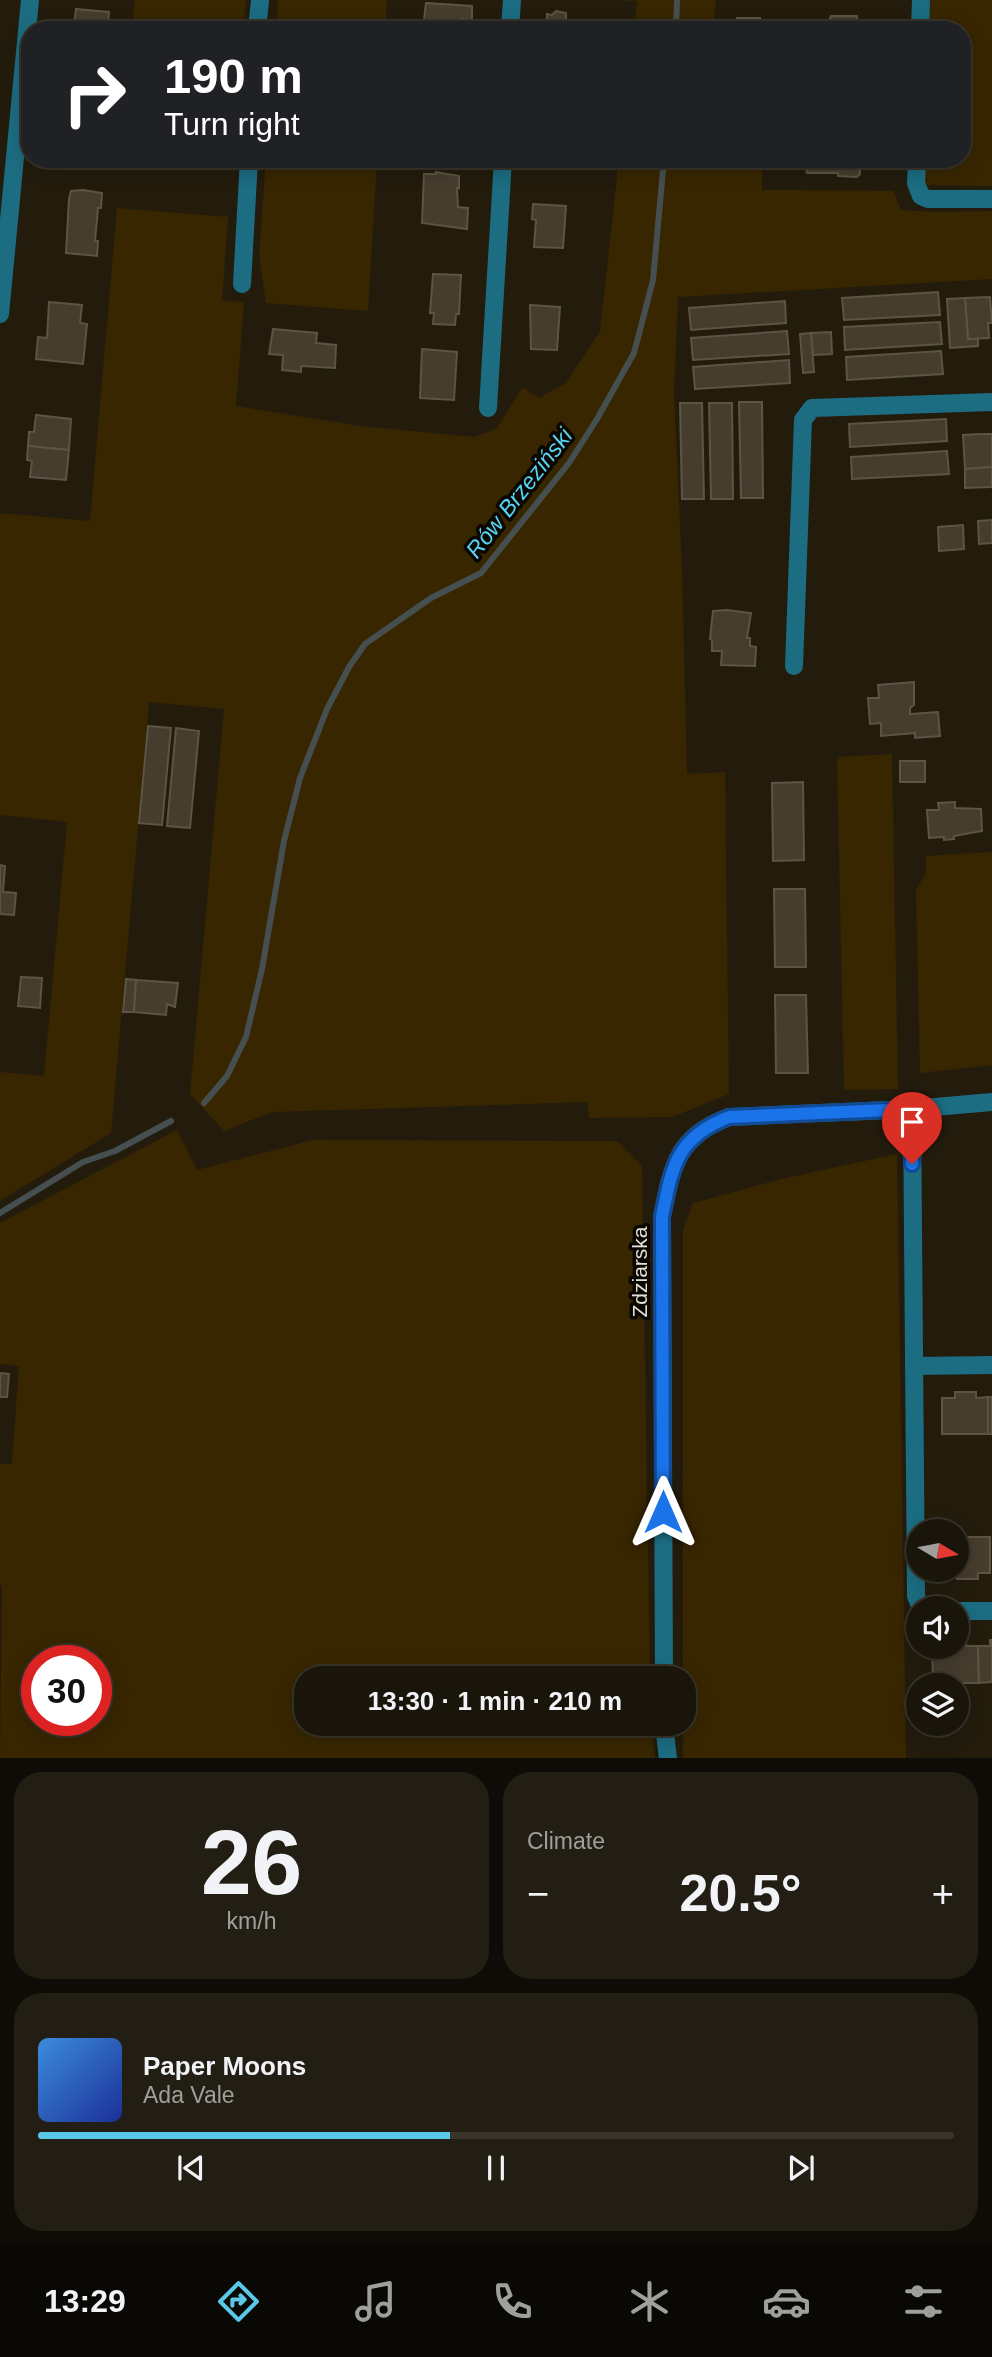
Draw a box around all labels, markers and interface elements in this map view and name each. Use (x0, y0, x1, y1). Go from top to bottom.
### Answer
icon: right (49, 49, 140, 140)
text: 190 m (164, 49, 303, 103)
text: Turn right (164, 106, 300, 142)
water label: Rów Brzeziński (460, 422, 578, 563)
pin (882, 1092, 942, 1164)
icon: arrive (893, 1103, 931, 1141)
street label: Zdziarska (628, 1226, 651, 1318)
position arrow (626, 1475, 700, 1549)
north arrow (906, 1519, 970, 1582)
map controls (906, 1519, 969, 1736)
button: sound (906, 1596, 969, 1659)
speed limit sign: 30 (21, 1645, 112, 1736)
button: layers (906, 1673, 969, 1736)
text: 13:30 · 1 min · 210 m (368, 1686, 622, 1716)
text: 26 (201, 1812, 302, 1913)
text: Climate (527, 1828, 605, 1854)
text: 20.5° (679, 1864, 802, 1922)
text: − (527, 1873, 549, 1915)
text: + (932, 1873, 954, 1915)
text: km/h (227, 1908, 276, 1934)
text: Paper Moons (143, 2051, 306, 2081)
text: Ada Vale (143, 2082, 235, 2108)
icon: previous (172, 2149, 210, 2187)
icon: pause (477, 2149, 515, 2187)
icon: next (782, 2149, 820, 2187)
icon: directions (214, 2277, 263, 2326)
icon: music (351, 2277, 400, 2326)
icon: phone (488, 2277, 537, 2326)
icon: climate (625, 2277, 674, 2326)
icon: car (762, 2277, 811, 2326)
icon: filters (899, 2277, 948, 2326)
text: 13:29 (44, 2283, 126, 2319)

